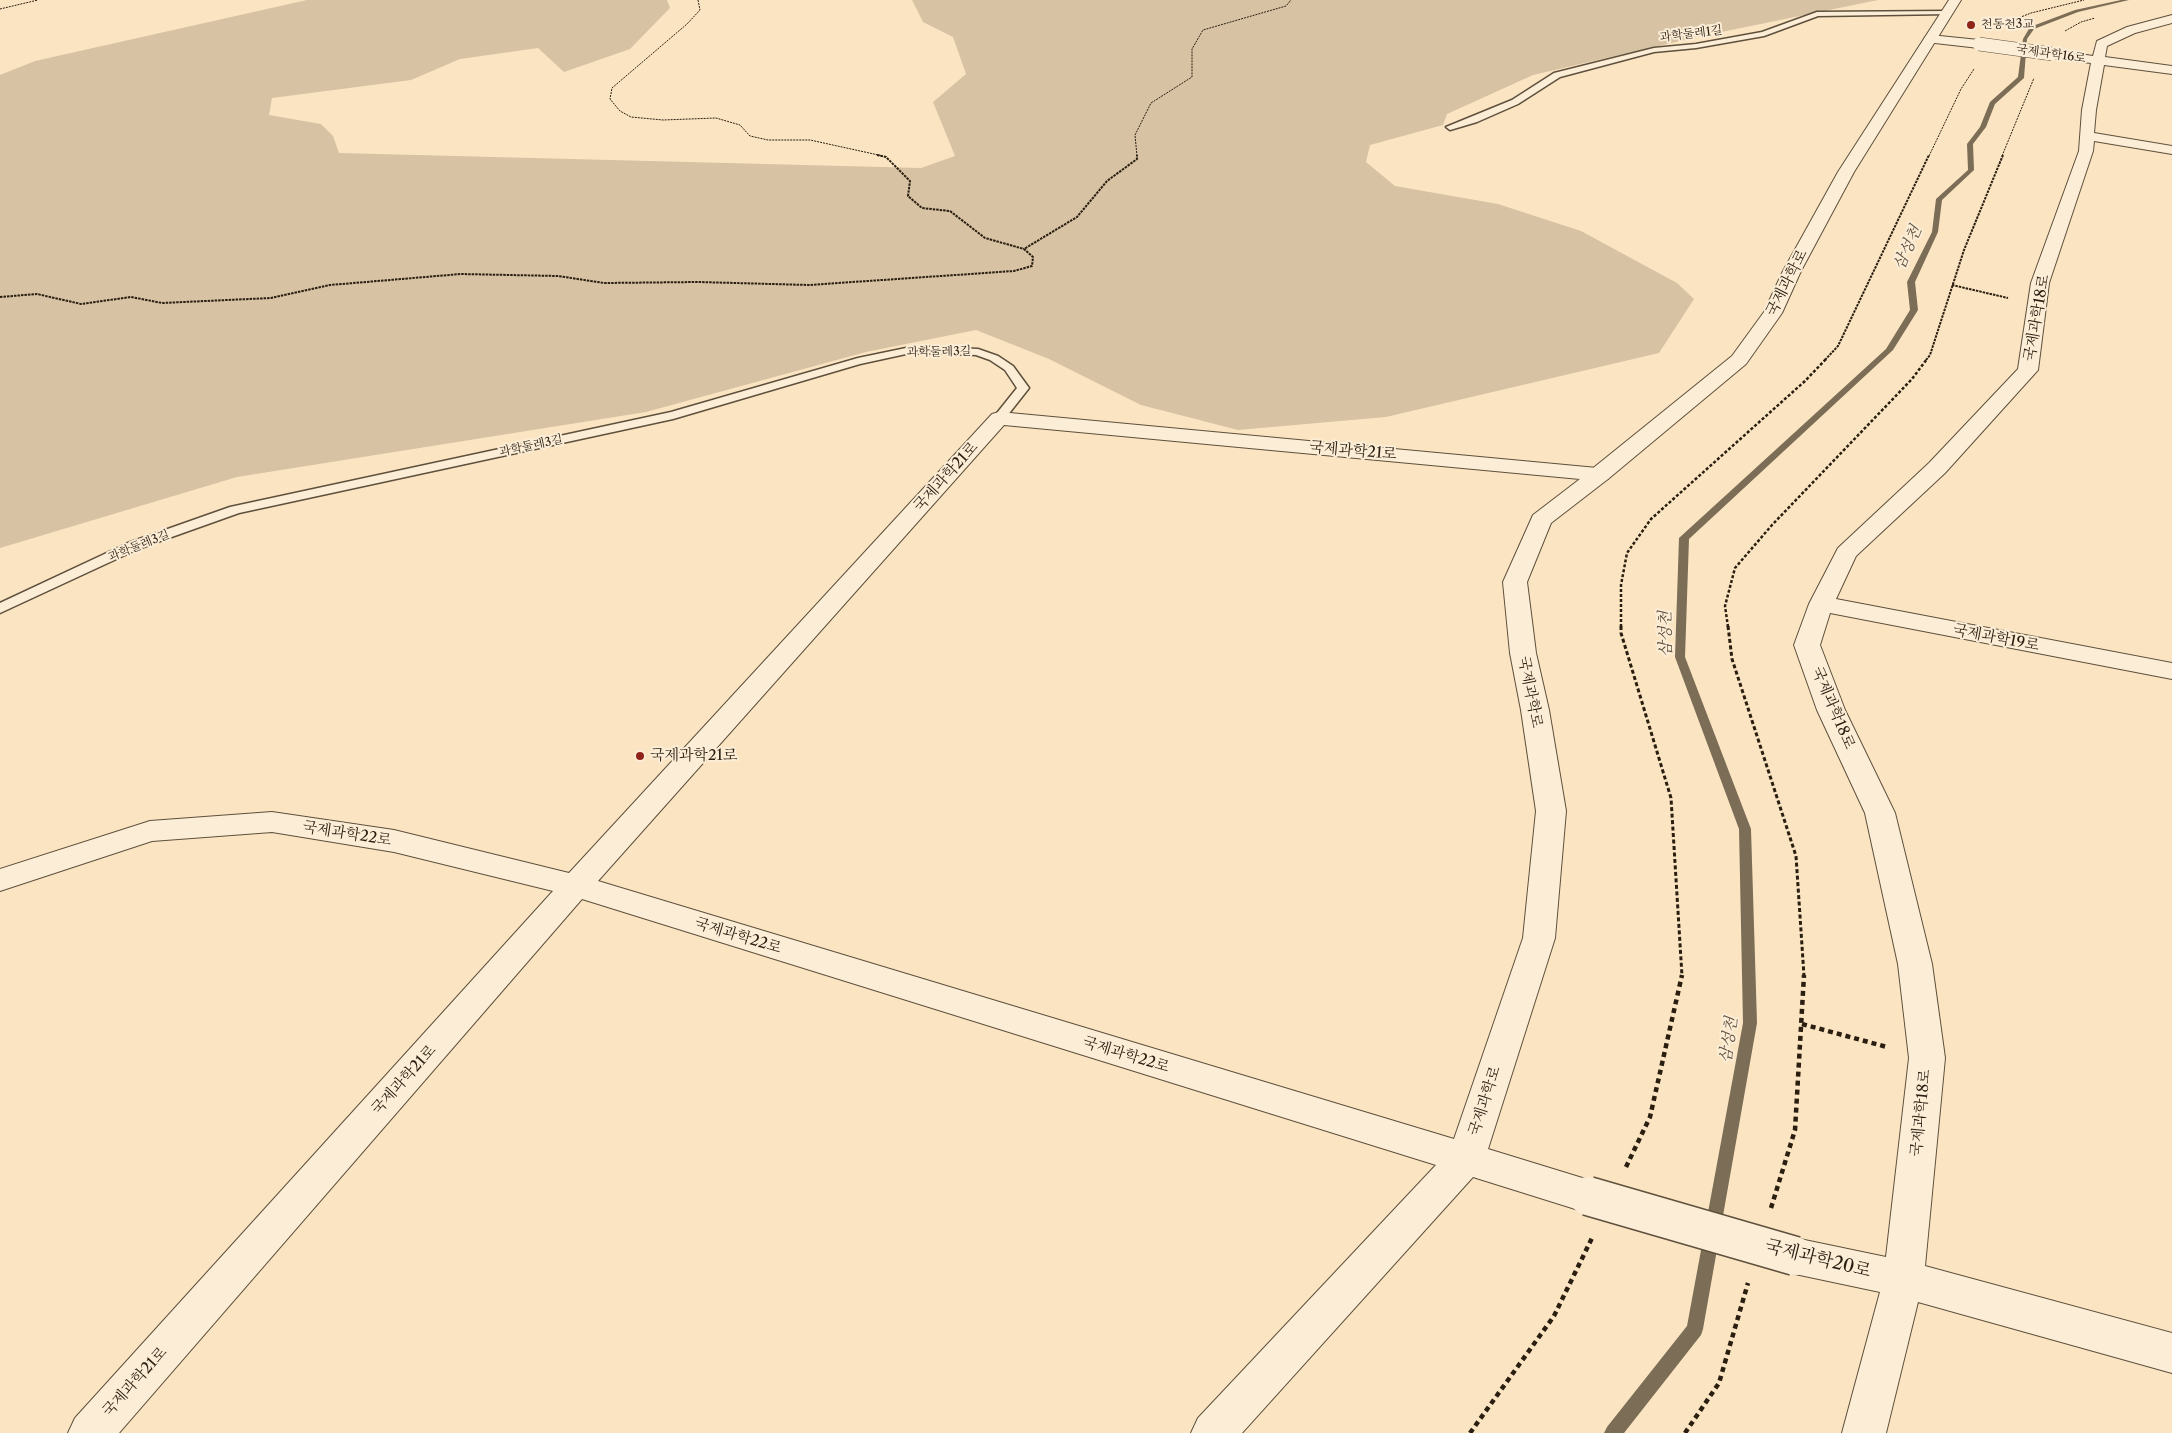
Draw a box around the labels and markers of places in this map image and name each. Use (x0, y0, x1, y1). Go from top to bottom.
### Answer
place label: 천동천3교 (1981, 18, 2034, 32)
marker: 천동천3교 (1965, 19, 1977, 31)
place label: 국제과학21로 (650, 747, 737, 765)
marker: 국제과학21로 (634, 750, 646, 762)

